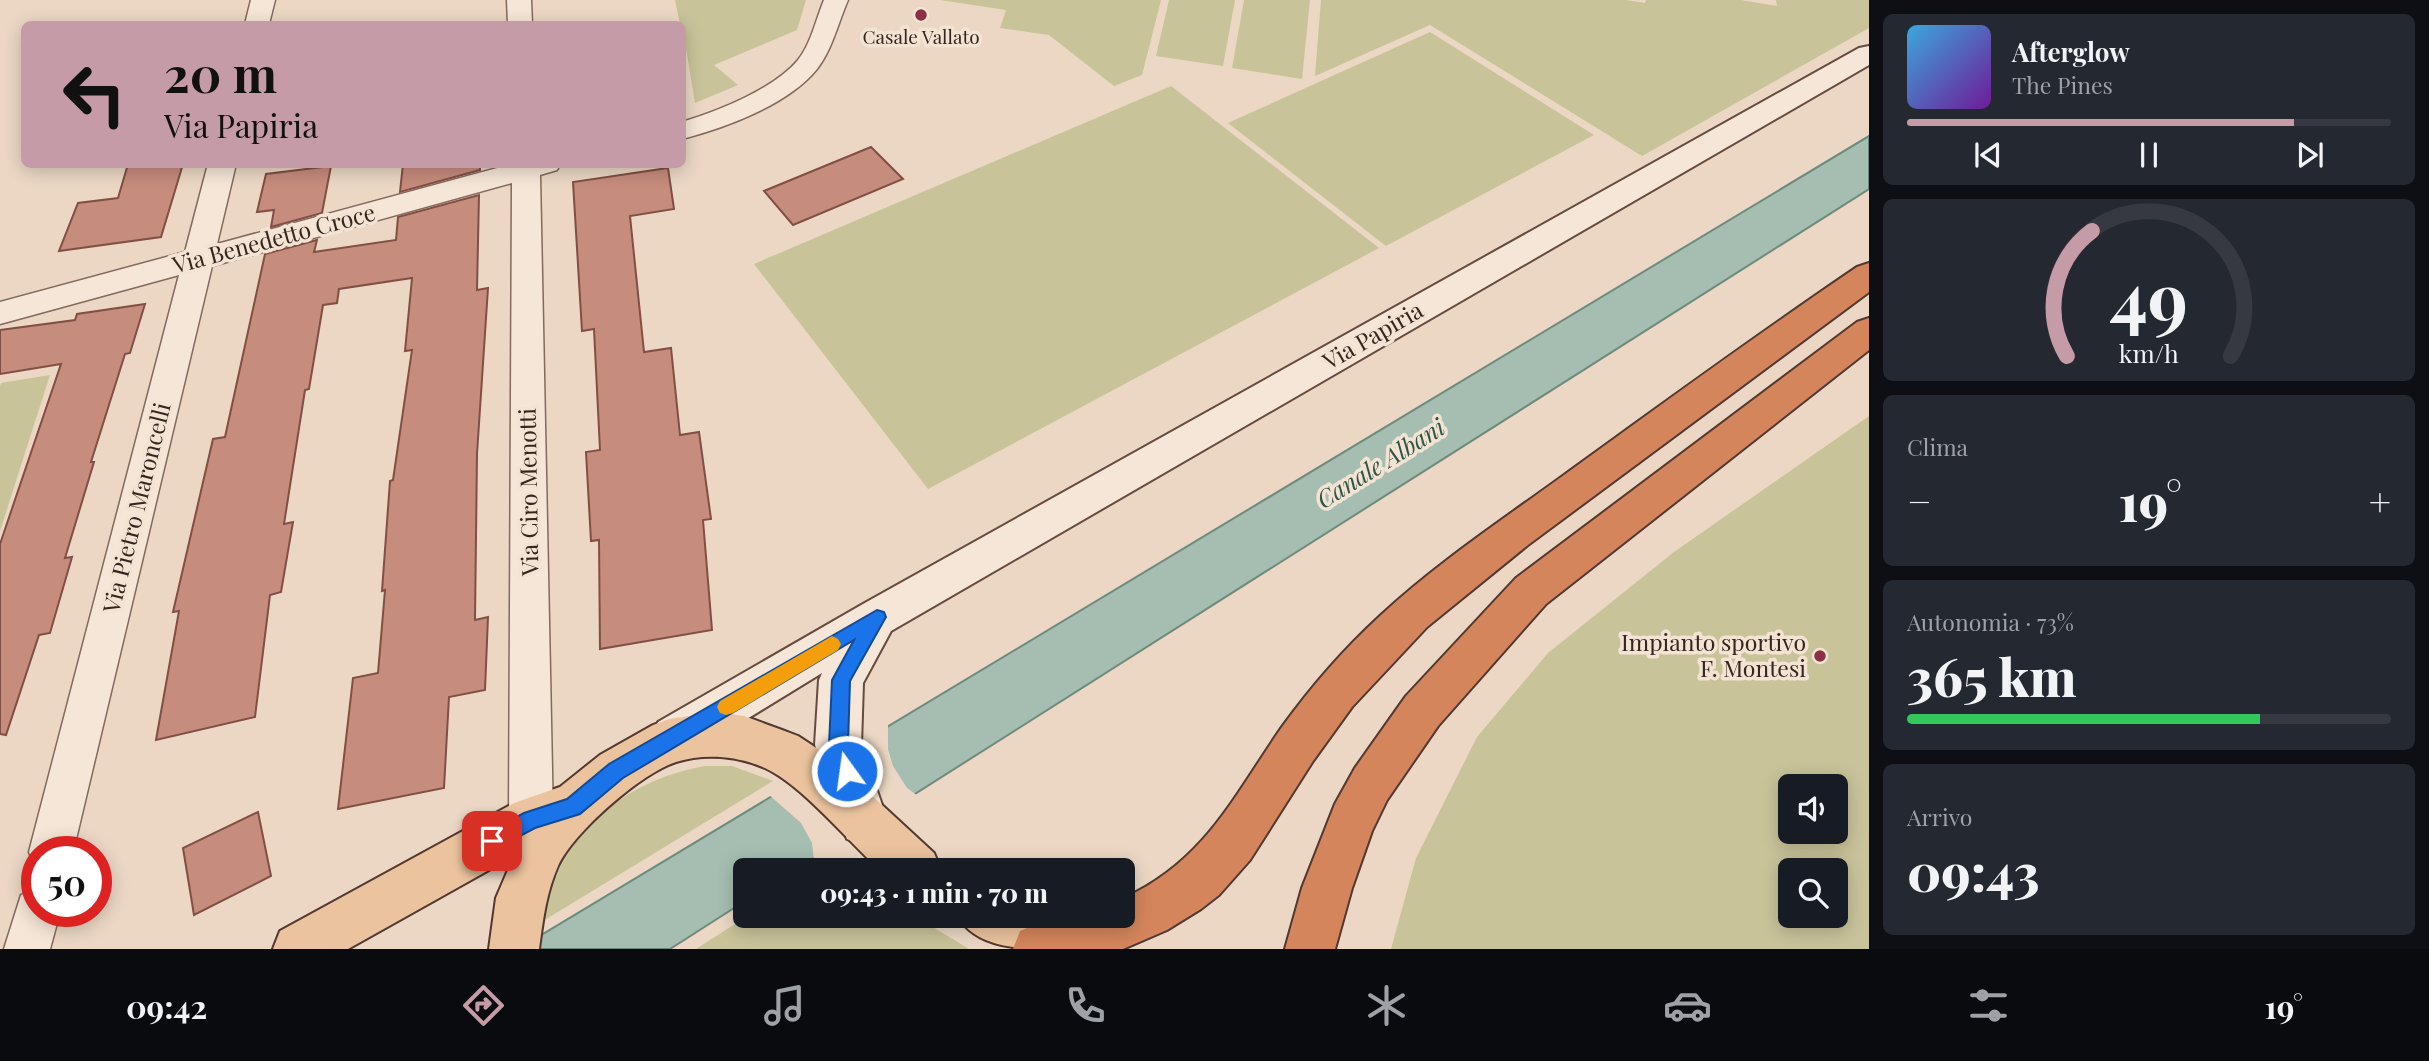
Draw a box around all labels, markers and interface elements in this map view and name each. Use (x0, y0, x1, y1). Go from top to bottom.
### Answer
marker: Casale Vallato (913, 7, 929, 23)
place label: Casale Vallato (862, 23, 980, 49)
text: Afterglow (2012, 34, 2130, 69)
text: 20 m (164, 40, 277, 105)
icon: left (49, 49, 140, 140)
text: The Pines (2012, 69, 2113, 100)
text: Via Papiria (164, 103, 318, 146)
icon: previous (1969, 136, 2007, 174)
icon: pause (2130, 136, 2168, 174)
icon: next (2291, 136, 2329, 174)
street label: Via Benedetto Croce (168, 196, 378, 280)
text: 49 (2110, 247, 2188, 344)
street label: Via Papiria (1316, 293, 1428, 376)
text: km/h (2119, 336, 2179, 369)
street label: Via Pietro Maroncelli (94, 399, 177, 617)
street label: Via Ciro Menotti (511, 408, 544, 577)
water label: Canale Albani (1310, 410, 1451, 514)
text: Clima (1907, 431, 1968, 462)
text: 19° (2119, 466, 2182, 535)
text: − (1907, 475, 1932, 526)
text: + (2369, 475, 2391, 526)
text: Autonomia · 73% (1907, 606, 2074, 637)
place label: Impianto sportivo F. Montesi (1621, 626, 1806, 683)
text: 365 km (1907, 641, 2077, 710)
marker: Impianto sportivo F. Montesi (1812, 648, 1828, 664)
position arrow (810, 734, 884, 808)
map controls (1778, 774, 1848, 928)
button: sound (1778, 774, 1848, 844)
text: Arrivo (1907, 801, 1972, 832)
pin (462, 811, 522, 871)
icon: arrive (473, 822, 511, 860)
speed limit sign: 50 (21, 836, 112, 927)
text: 09:43 (1907, 836, 2039, 905)
button: search (1778, 858, 1848, 928)
text: 09:43 · 1 min · 70 m (820, 875, 1048, 910)
icon: directions (459, 981, 508, 1030)
icon: music (760, 981, 809, 1030)
icon: phone (1061, 981, 1110, 1030)
icon: climate (1362, 981, 1411, 1030)
icon: car (1663, 981, 1712, 1030)
icon: filters (1964, 981, 2013, 1030)
text: 09:42 (126, 984, 207, 1027)
text: 19° (2264, 984, 2303, 1027)

